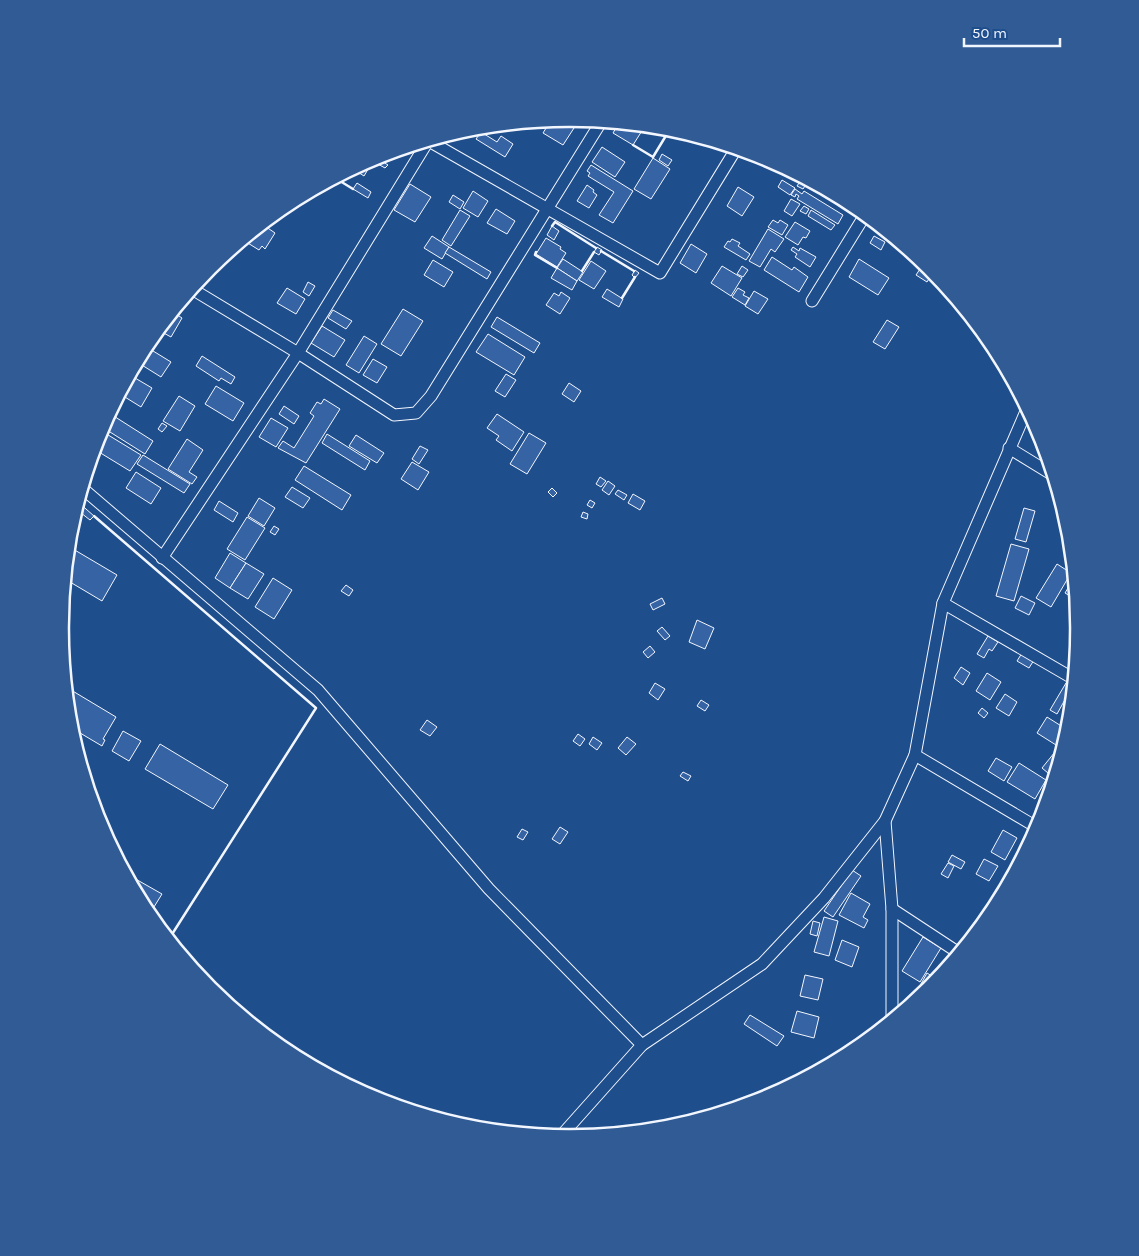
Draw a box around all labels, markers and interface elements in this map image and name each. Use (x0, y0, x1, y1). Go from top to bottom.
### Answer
scale bar (964, 15, 1060, 47)
text: 50 m (972, 24, 1007, 42)

